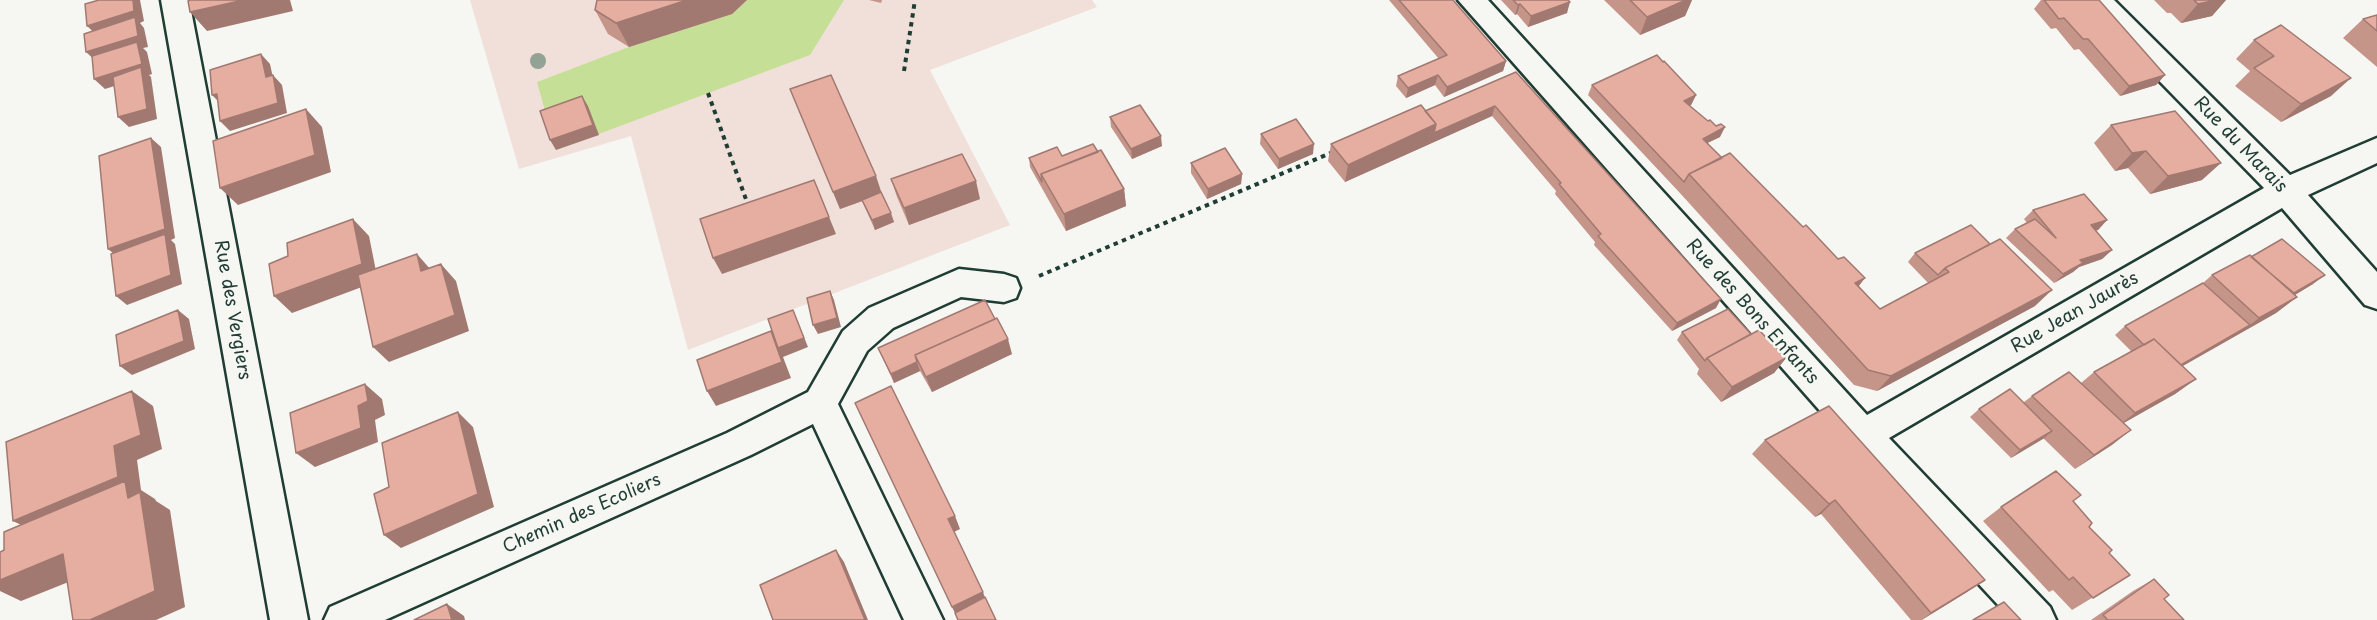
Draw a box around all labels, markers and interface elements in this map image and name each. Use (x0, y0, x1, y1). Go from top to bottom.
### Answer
street label: Rue du Marais (2189, 93, 2291, 197)
street label: Rue des Bons Enfants (1681, 235, 1823, 389)
street label: Rue des Vergiers (209, 238, 255, 382)
street label: Rue Jean Jaurès (2007, 268, 2143, 358)
street label: Chemin des Ecoliers (500, 469, 664, 559)

